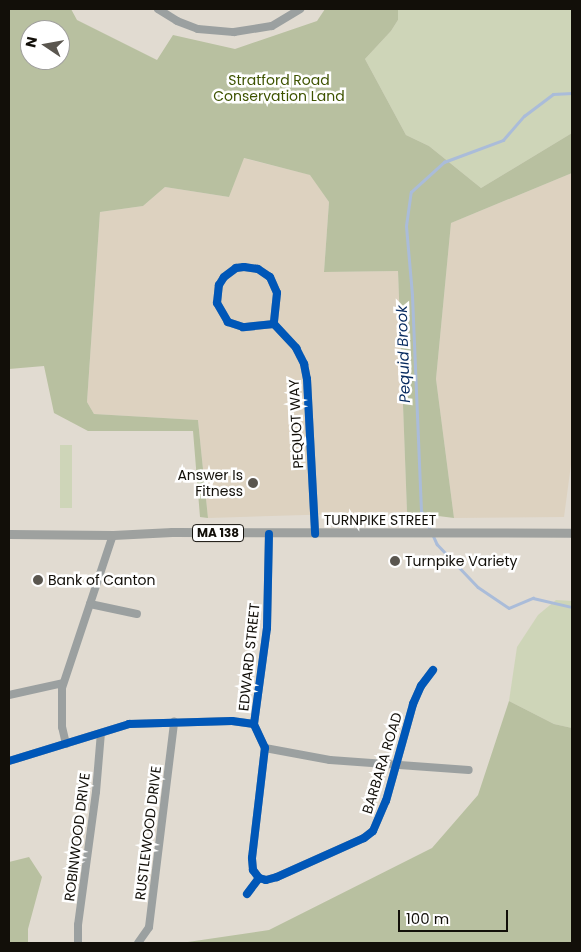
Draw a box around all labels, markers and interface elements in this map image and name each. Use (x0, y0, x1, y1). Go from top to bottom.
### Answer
north arrow (20, 20, 70, 70)
text: N (20, 35, 42, 49)
park label: Stratford Road Conservation Land (213, 72, 345, 104)
water label: Pequid Brook (392, 305, 414, 403)
street label: PEQUOT WAY (285, 379, 307, 469)
place label: Answer Is Fitness (177, 467, 243, 500)
marker: Answer Is Fitness (247, 477, 259, 489)
street label: TURNPIKE STREET (324, 512, 436, 528)
road number: MA 138 (192, 524, 244, 542)
place label: Turnpike Variety (405, 553, 518, 569)
marker: Turnpike Variety (389, 555, 401, 567)
place label: Bank of Canton (48, 572, 156, 588)
marker: Bank of Canton (32, 574, 44, 586)
street label: EDWARD STREET (235, 602, 263, 712)
street label: BARBARA ROAD (359, 710, 405, 816)
street label: RUSTLEWOOD DRIVE (131, 765, 165, 901)
street label: ROBINWOOD DRIVE (61, 772, 93, 902)
scale bar (401, 900, 511, 932)
text: 100 m (406, 908, 449, 929)

